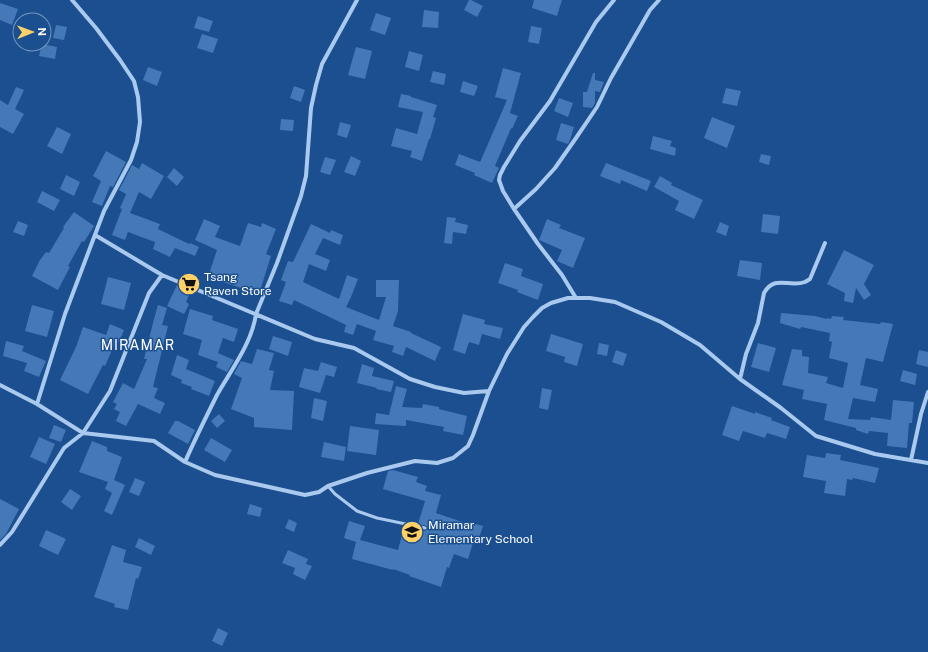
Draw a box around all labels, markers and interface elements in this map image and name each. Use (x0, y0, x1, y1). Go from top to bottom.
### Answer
north arrow (12, 12, 52, 52)
text: N (36, 27, 48, 36)
place label: Tsang Raven Store (204, 270, 272, 298)
supermarket icon: Tsang Raven Store (176, 271, 202, 297)
district label: MIRAMAR (101, 337, 175, 353)
place label: Miramar Elementary School (428, 518, 534, 546)
school or university icon: Miramar Elementary School (399, 519, 425, 545)

